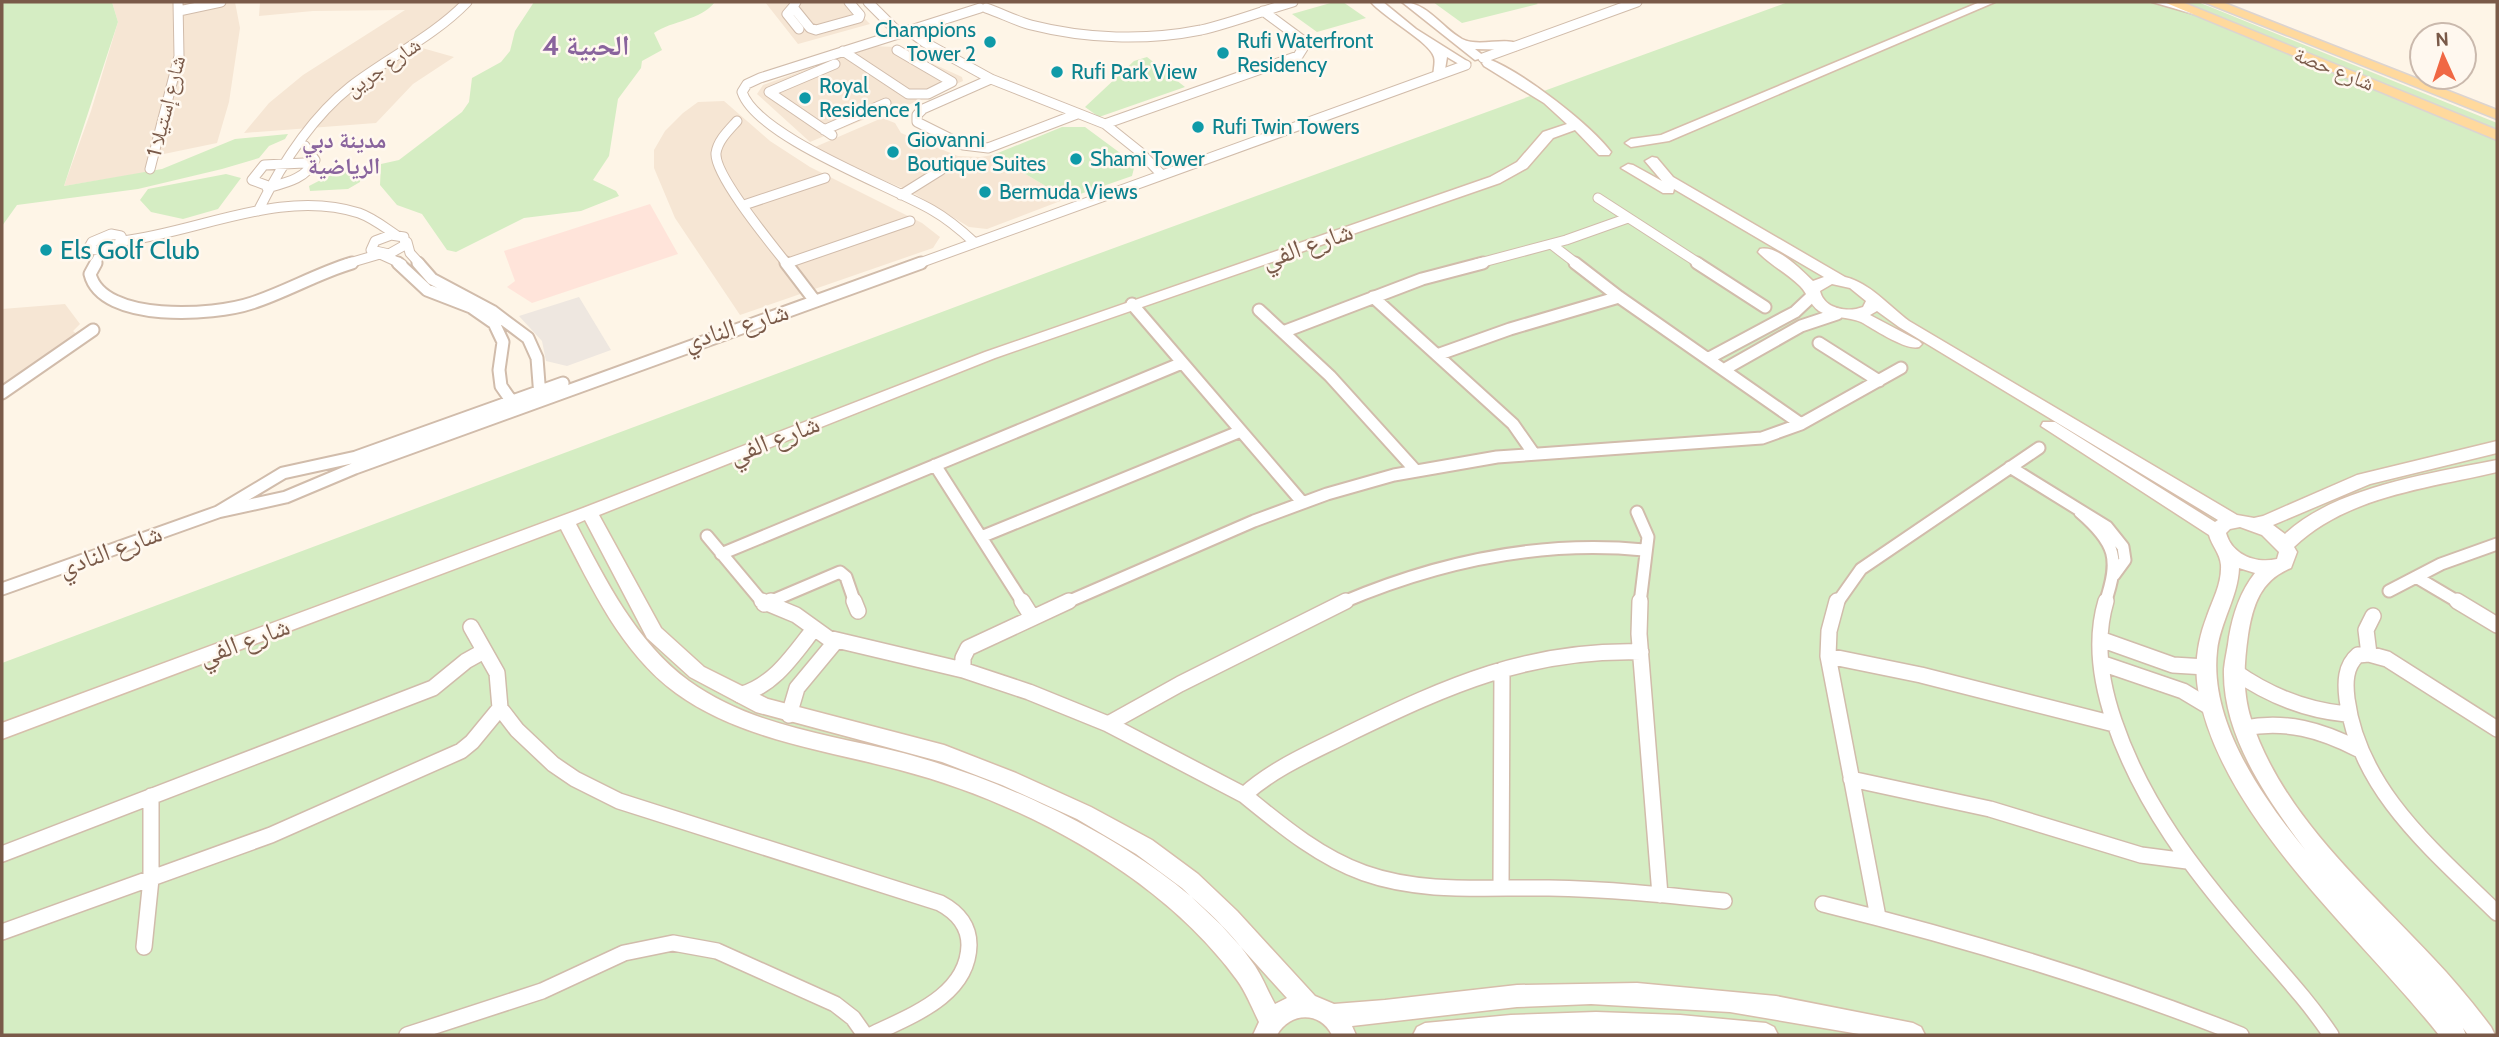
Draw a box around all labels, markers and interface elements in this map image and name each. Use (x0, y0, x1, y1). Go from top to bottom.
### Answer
place label: Champions Tower 2 (875, 17, 976, 66)
north arrow (2408, 21, 2478, 91)
district label: الحبية 4 (542, 28, 630, 62)
place label: Rufi Waterfront Residency (1237, 28, 1373, 77)
text: N (2435, 28, 2449, 51)
street label: شارع جرين (340, 32, 426, 102)
marker: Champions Tower 2 (982, 34, 998, 50)
street label: شارع حصة (2290, 41, 2378, 97)
marker: Rufi Waterfront Residency (1215, 45, 1231, 61)
street label: شارع إستيلا 1 (141, 53, 192, 159)
place label: Rufi Park View (1071, 59, 1197, 84)
marker: Rufi Park View (1049, 64, 1065, 80)
place label: Royal Residence 1 (819, 73, 921, 122)
marker: Royal Residence 1 (797, 90, 813, 106)
place label: Rufi Twin Towers (1212, 114, 1360, 139)
marker: Rufi Twin Towers (1190, 119, 1206, 135)
district label: مدينة دبي الرياضية (302, 126, 386, 180)
place label: Giovanni Boutique Suites (907, 127, 1046, 176)
marker: Giovanni Boutique Suites (885, 144, 901, 160)
place label: Shami Tower (1090, 146, 1205, 171)
marker: Shami Tower (1068, 151, 1084, 167)
place label: Bermuda Views (999, 179, 1138, 204)
marker: Bermuda Views (977, 184, 993, 200)
street label: شارع الفي (1257, 214, 1359, 280)
place label: Els Golf Club (60, 234, 200, 266)
marker: Els Golf Club (38, 242, 54, 258)
street label: شارع النادي (680, 295, 794, 361)
street label: شارع الفي (724, 407, 826, 475)
street label: شارع النادي (54, 516, 168, 588)
street label: شارع الفي (194, 610, 296, 677)

